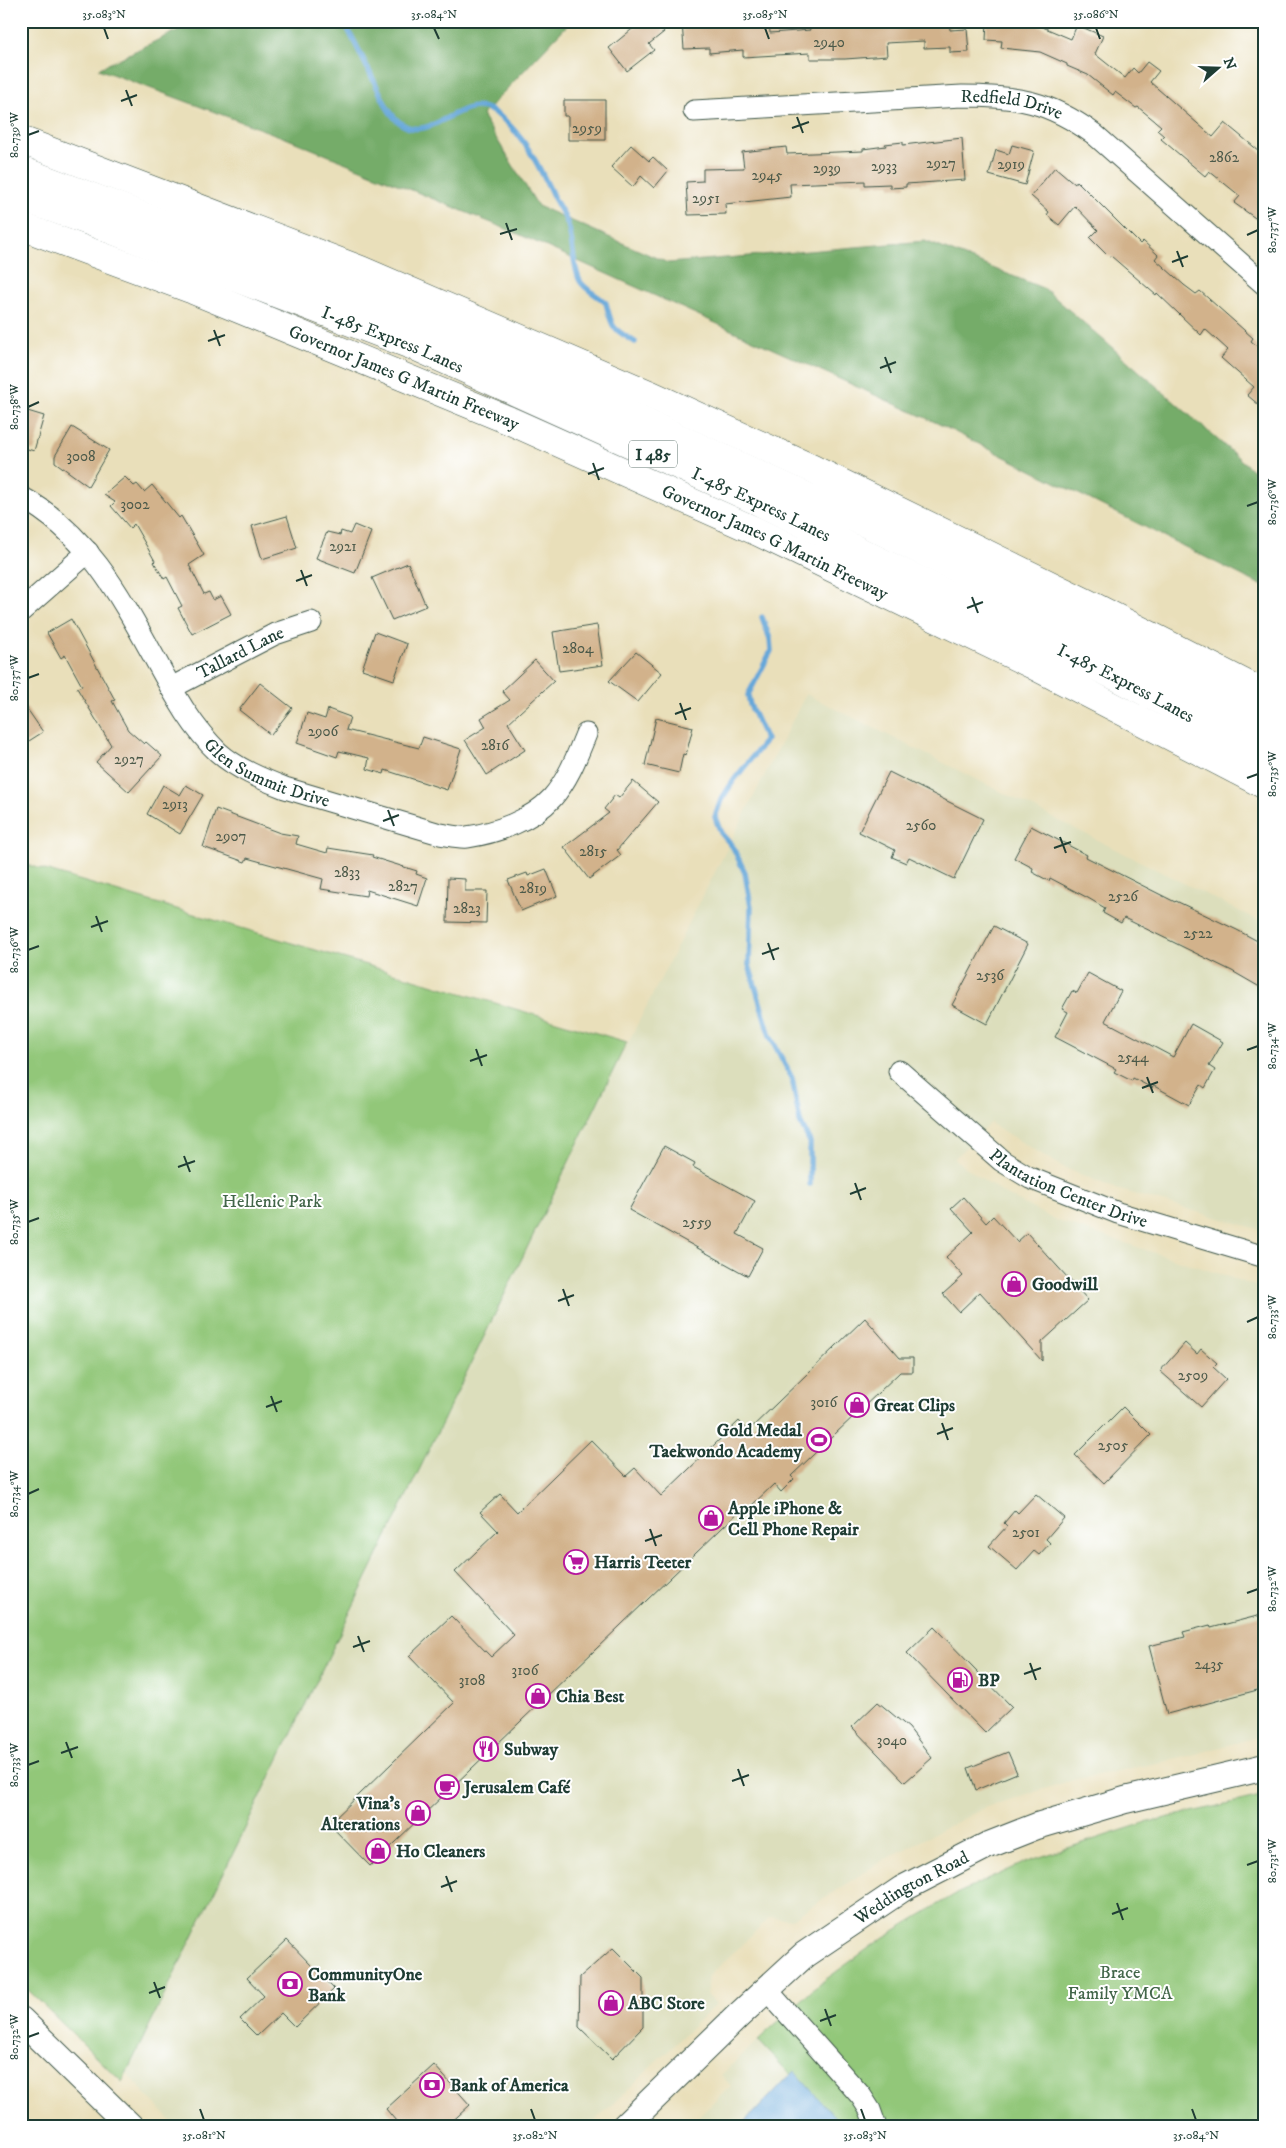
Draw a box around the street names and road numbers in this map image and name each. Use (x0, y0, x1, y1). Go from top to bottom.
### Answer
street label: Redfield Drive (961, 86, 1066, 125)
street label: I-485 Express Lanes (318, 302, 467, 379)
street label: Governor James G Martin Freeway (285, 321, 523, 436)
road number: I 485 (629, 440, 677, 468)
street label: I-485 Express Lanes (688, 463, 834, 547)
street label: Governor James G Martin Freeway (658, 480, 892, 606)
street label: Tallard Lane (193, 622, 287, 685)
street label: I-485 Express Lanes (1053, 640, 1198, 728)
street label: Glen Summit Drive (199, 734, 332, 813)
street label: Plantation Center Drive (984, 1145, 1150, 1233)
street label: Weddington Road (849, 1847, 973, 1931)

